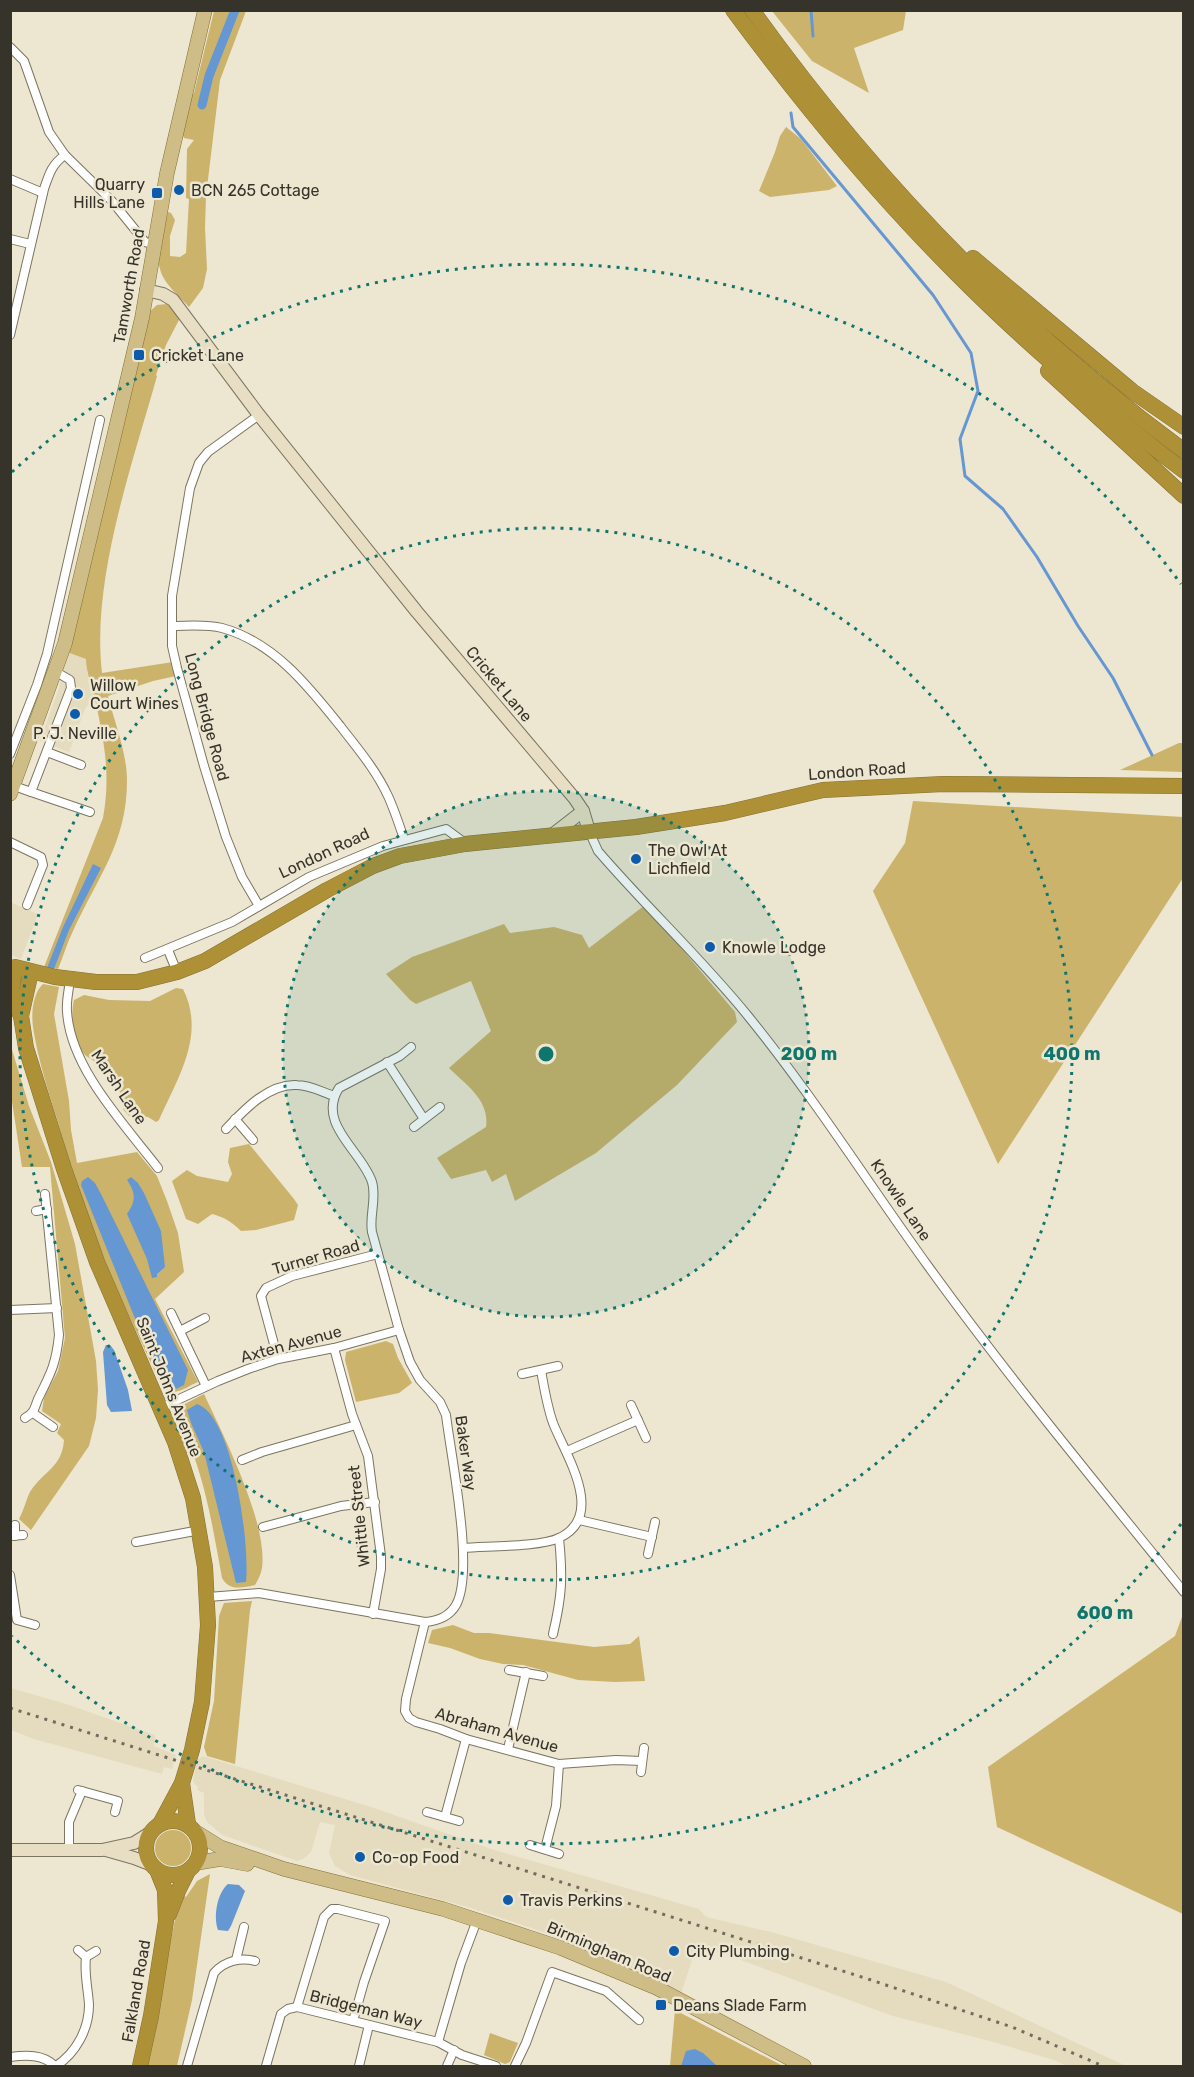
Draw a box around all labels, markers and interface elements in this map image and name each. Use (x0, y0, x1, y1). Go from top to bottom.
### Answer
place label: Quarry Hills Lane (73, 175, 145, 212)
place label: BCN 265 Cottage (191, 181, 320, 200)
marker: BCN 265 Cottage (172, 183, 186, 197)
marker: Quarry Hills Lane (150, 186, 164, 200)
street label: Tamworth Road (110, 227, 148, 345)
place label: Cricket Lane (151, 346, 244, 365)
marker: Cricket Lane (132, 348, 146, 362)
street label: Cricket Lane (462, 642, 536, 726)
street label: Long Bridge Road (181, 651, 233, 783)
place label: Willow Court Wines (90, 676, 179, 713)
marker: Willow Court Wines (71, 687, 85, 701)
marker: P. J. Neville (68, 707, 82, 721)
place label: P. J. Neville (33, 724, 117, 743)
street label: London Road (807, 758, 907, 784)
street label: London Road (276, 824, 372, 882)
place label: The Owl At Lichfield (648, 841, 727, 878)
marker: The Owl At Lichfield (629, 852, 643, 866)
place label: Knowle Lodge (722, 938, 826, 957)
marker: Knowle Lodge (703, 940, 717, 954)
text: 200 m (781, 1043, 837, 1065)
text: 400 m (1043, 1043, 1101, 1065)
centre of rings (536, 1044, 556, 1064)
street label: Marsh Lane (87, 1046, 151, 1128)
street label: Knowle Lane (867, 1156, 935, 1244)
street label: Turner Road (270, 1235, 362, 1279)
street label: Saint Johns Avenue (132, 1314, 206, 1460)
street label: Axten Avenue (238, 1321, 344, 1367)
street label: Baker Way (451, 1414, 481, 1492)
street label: Whittle Street (344, 1464, 374, 1568)
text: 600 m (1077, 1602, 1133, 1624)
street label: Abraham Avenue (433, 1703, 561, 1757)
place label: Co-op Food (372, 1848, 459, 1867)
marker: Co-op Food (353, 1850, 367, 1864)
place label: Travis Perkins (520, 1891, 623, 1910)
marker: Travis Perkins (501, 1893, 515, 1907)
street label: Birmingham Road (544, 1917, 674, 1987)
street label: Falkland Road (118, 1938, 154, 2044)
place label: City Plumbing (686, 1942, 790, 1961)
marker: City Plumbing (667, 1944, 681, 1958)
street label: Bridgeman Way (308, 1986, 424, 2032)
place label: Deans Slade Farm (673, 1996, 807, 2015)
marker: Deans Slade Farm (654, 1998, 668, 2012)

